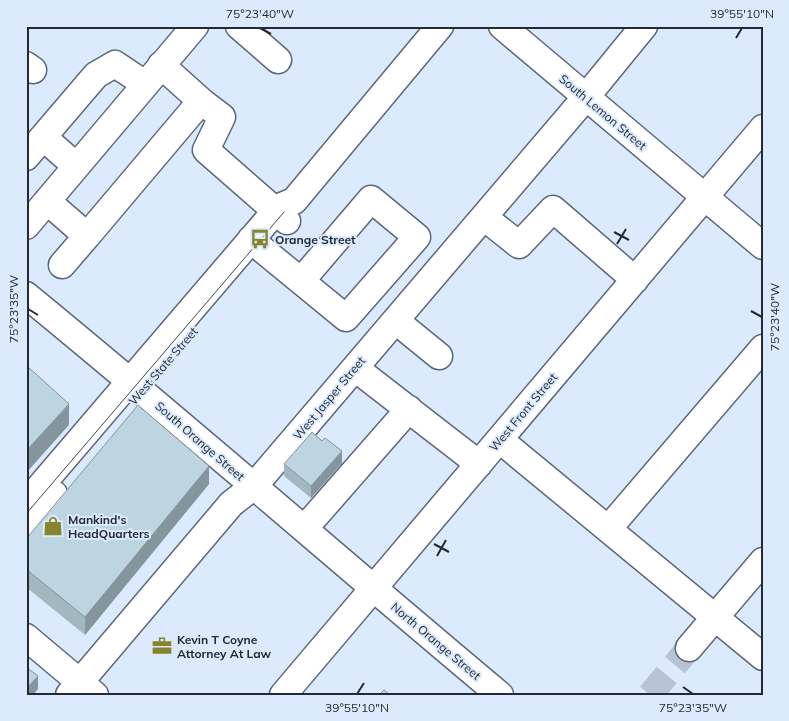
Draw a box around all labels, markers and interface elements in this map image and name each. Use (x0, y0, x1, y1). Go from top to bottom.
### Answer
text: 75°23'40"W (226, 6, 294, 21)
text: 39°55'10"N (710, 6, 774, 21)
street label: South Lemon Street (556, 71, 650, 153)
bus stop icon: Orange Street (249, 228, 271, 250)
place label: Orange Street (275, 232, 356, 247)
text: 75°23'35"W (6, 275, 21, 343)
text: 75°23'40"W (767, 283, 782, 351)
street label: West State Street (125, 324, 201, 408)
street label: West Jasper Street (290, 353, 368, 443)
street label: West Front Street (486, 370, 560, 454)
street label: South Orange Street (152, 398, 248, 484)
place label: Mankind's HeadQuarters (68, 512, 150, 541)
shop icon: Mankind's HeadQuarters (42, 515, 64, 537)
street label: North Orange Street (388, 599, 484, 683)
place label: Kevin T Coyne Attorney At Law (177, 632, 272, 661)
office icon: Kevin T Coyne Attorney At Law (151, 635, 173, 657)
text: 39°55'10"N (325, 700, 389, 715)
text: 75°23'35"W (659, 700, 727, 715)

